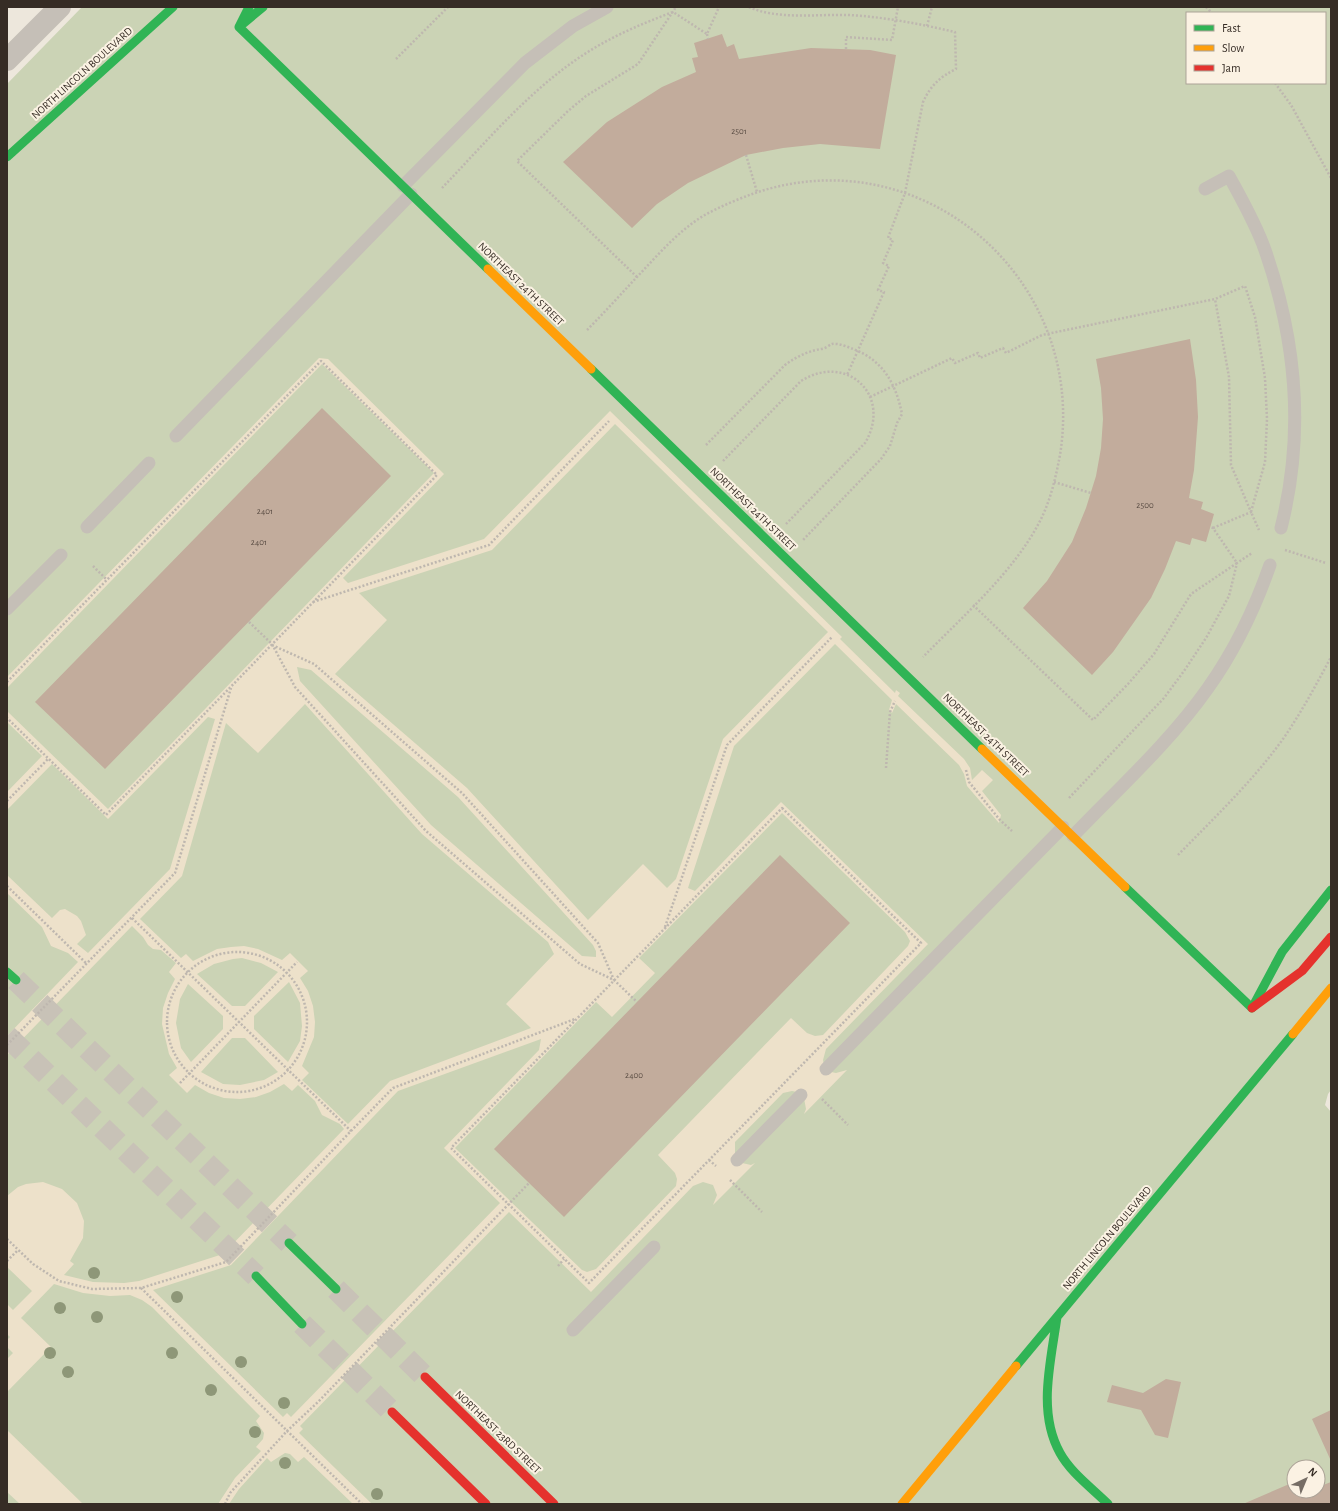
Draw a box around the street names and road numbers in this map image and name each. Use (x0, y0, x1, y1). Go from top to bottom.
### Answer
street label: NORTH LINCOLN BOULEVARD (30, 25, 134, 121)
street label: NORTHEAST 24TH STREET (476, 240, 566, 328)
street label: NORTHEAST 24TH STREET (708, 465, 798, 553)
street label: NORTHEAST 24TH STREET (941, 691, 1031, 779)
street label: NORTH LINCOLN BOULEVARD (1061, 1184, 1153, 1292)
street label: NORTHEAST 23RD STREET (453, 1388, 543, 1476)

